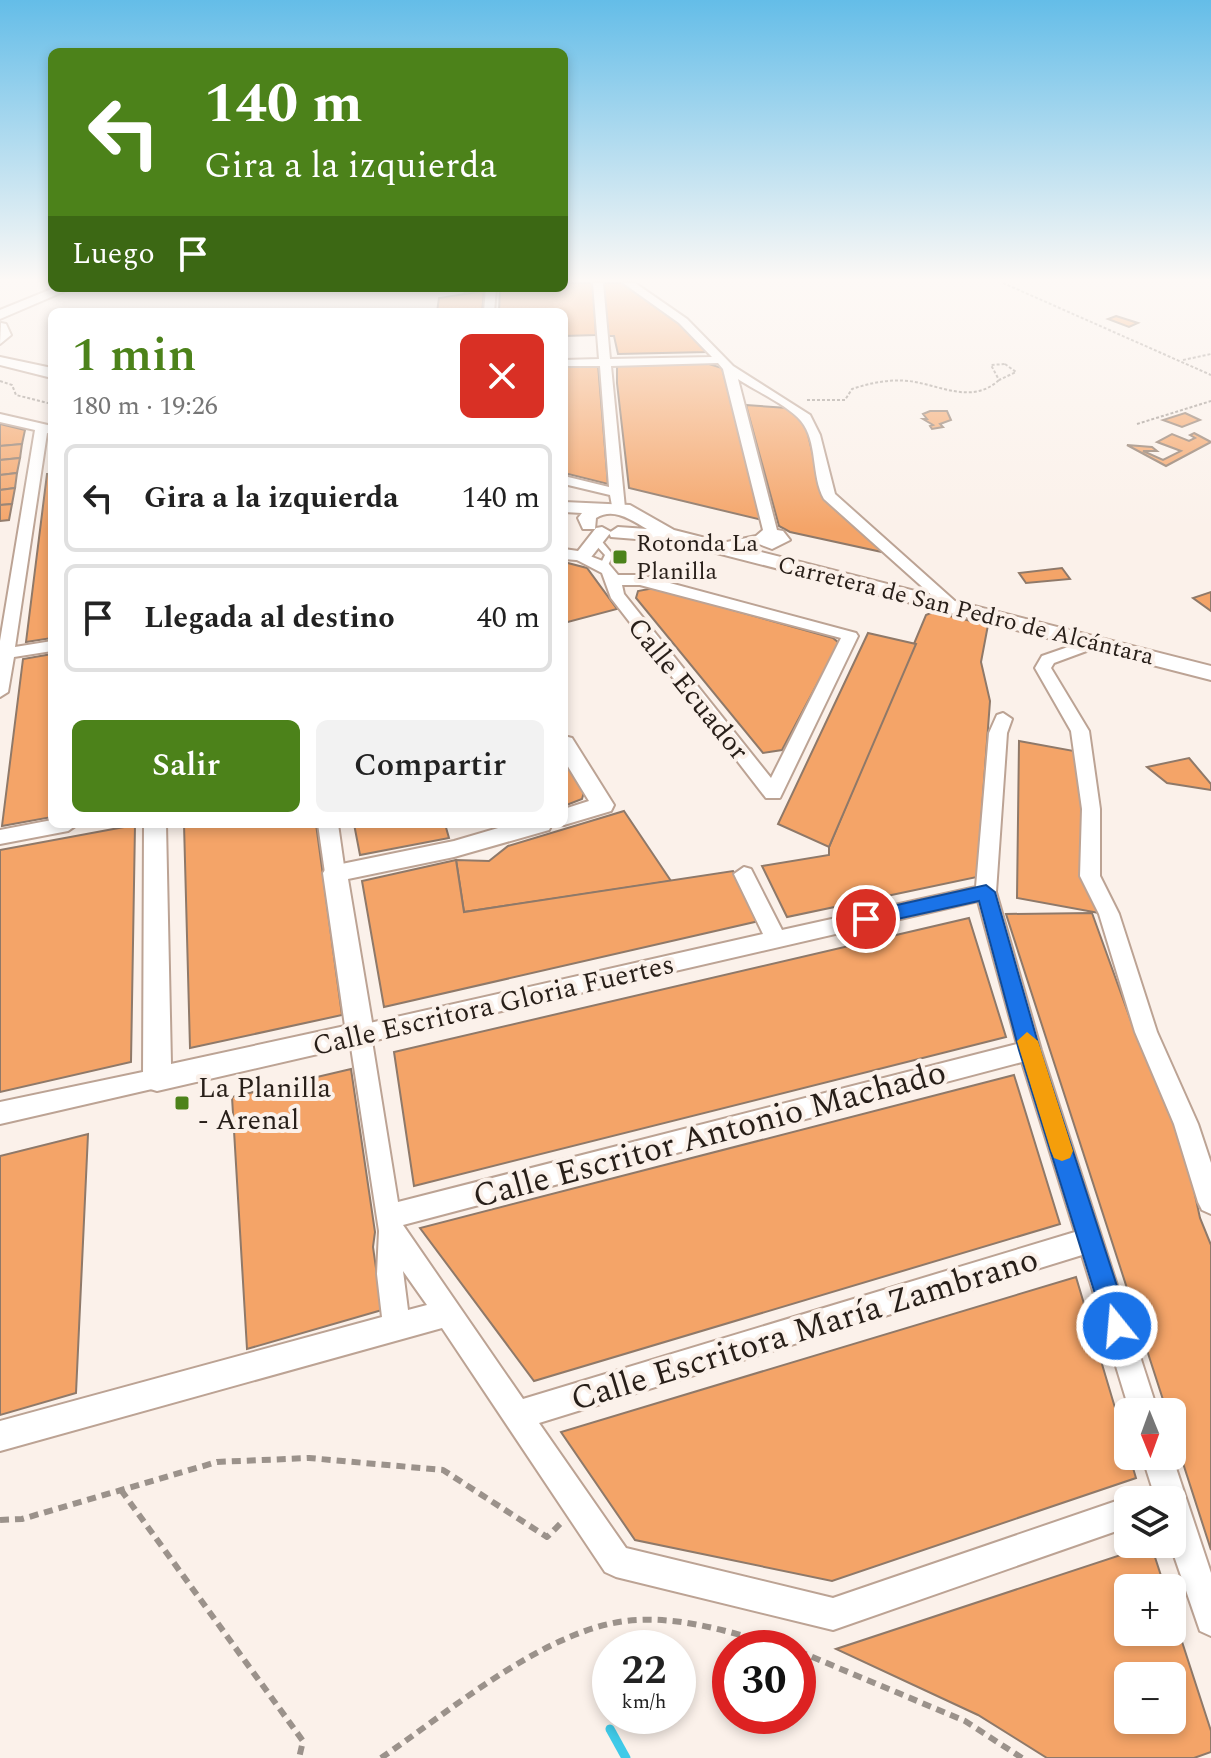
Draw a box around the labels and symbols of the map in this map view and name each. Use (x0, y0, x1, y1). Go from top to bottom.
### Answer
place label: Rotonda La Planilla (636, 526, 759, 590)
street label: Carretera de San Pedro de Alcántara (774, 547, 1158, 675)
marker: Rotonda La Planilla (611, 548, 629, 566)
street label: Calle Ecuador (616, 608, 759, 770)
pin (832, 885, 900, 953)
street label: Calle Escritora Gloria Fuertes (308, 943, 678, 1068)
street label: Calle Escritor Antonio Machado (467, 1047, 952, 1223)
place label: La Planilla - Arenal (198, 1067, 332, 1142)
marker: La Planilla - Arenal (173, 1094, 191, 1112)
street label: Calle Escritora María Zambrano (564, 1234, 1045, 1426)
position arrow (1075, 1284, 1159, 1368)
north arrow (1114, 1398, 1186, 1470)
speed limit sign: 30 (712, 1630, 816, 1734)

